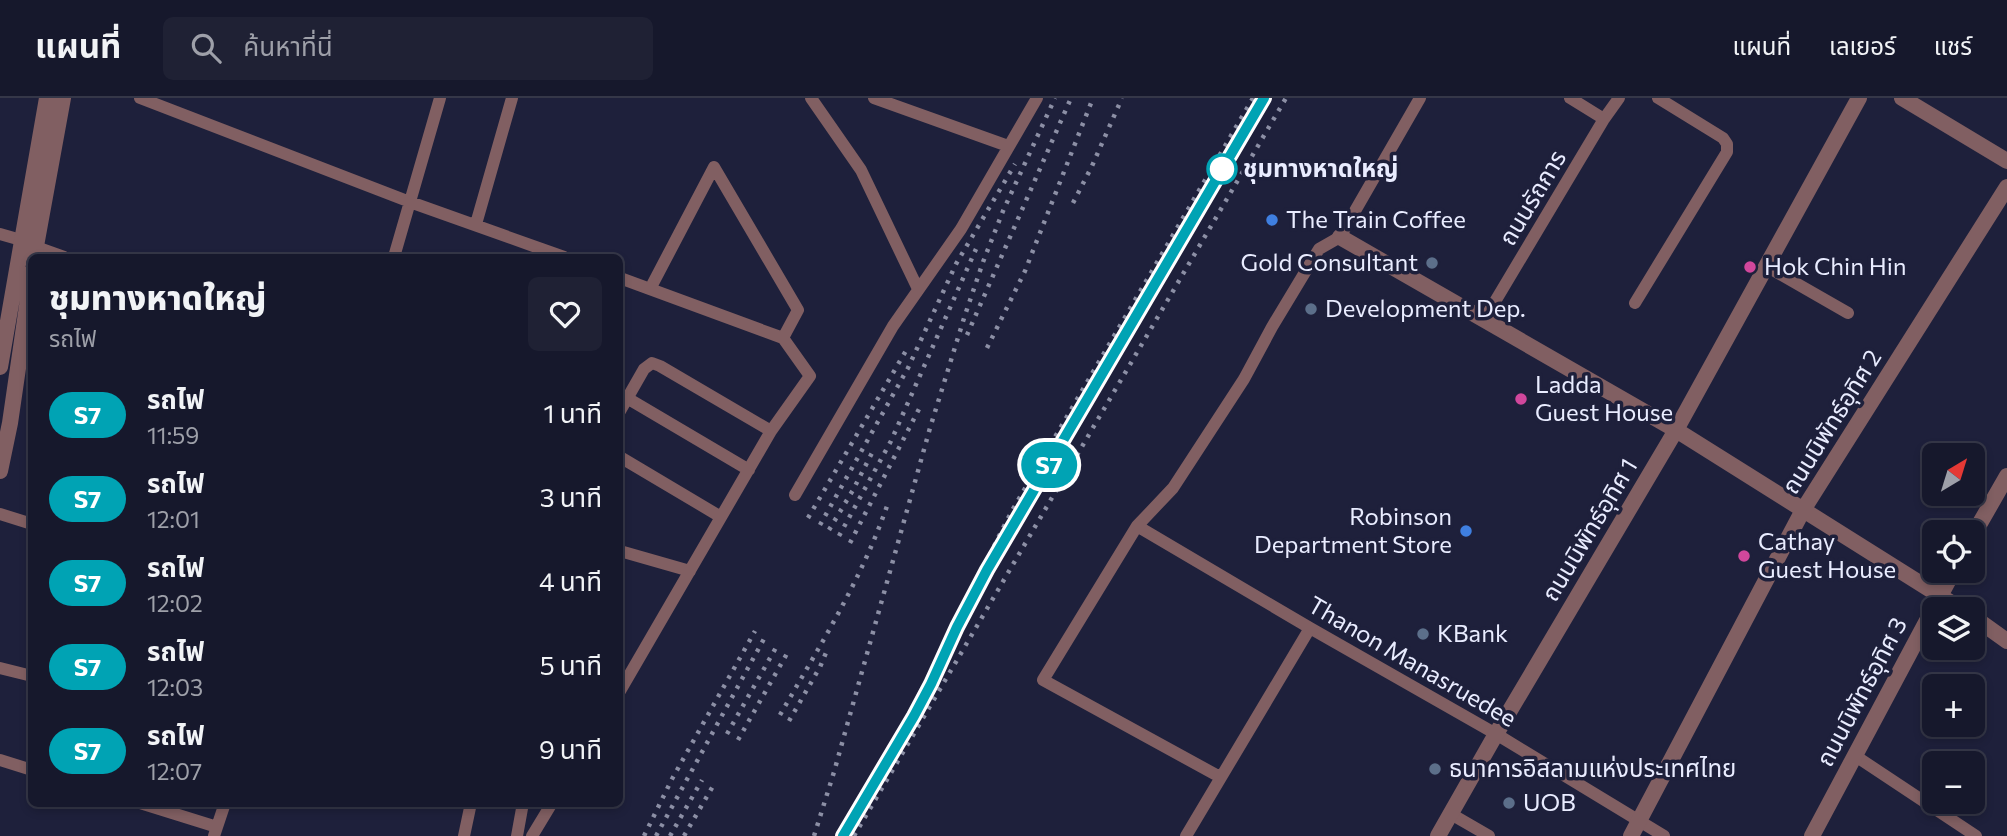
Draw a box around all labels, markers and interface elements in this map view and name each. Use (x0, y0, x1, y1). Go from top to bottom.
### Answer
search box (163, 17, 653, 80)
text: แผนที่ (35, 24, 121, 65)
icon: search (187, 29, 225, 67)
text: ค้นหาที่นี่ (243, 30, 333, 61)
text: แผนที่ (1733, 31, 1791, 60)
text: เลเยอร์ (1829, 31, 1896, 60)
text: แชร์ (1934, 31, 1972, 60)
street label: ถนนรัถการ (1492, 144, 1571, 250)
place label: ชุมทางหาดใหญ่ (1243, 153, 1399, 184)
marker: ชุมทางหาดใหญ่ (1207, 154, 1237, 184)
place label: The Train Coffee (1286, 204, 1466, 233)
marker: The Train Coffee (1264, 212, 1280, 228)
place label: Gold Consultant (1241, 247, 1418, 276)
place label: Hok Chin Hin (1764, 251, 1907, 280)
marker: Gold Consultant (1424, 255, 1440, 271)
marker: Hok Chin Hin (1742, 259, 1758, 275)
text: ชุมทางหาดใหญ่ (49, 276, 267, 317)
button: heart (528, 277, 602, 351)
place label: Development Dep. (1325, 293, 1526, 322)
marker: Development Dep. (1303, 301, 1319, 317)
text: รถไฟ (49, 324, 96, 352)
street label: ถนนนิพัทธ์อุทิศ 2 (1775, 344, 1888, 500)
place label: Ladda Guest House (1535, 369, 1673, 426)
text: รถไฟ (147, 383, 204, 414)
marker: Ladda Guest House (1513, 391, 1529, 407)
text: 1 นาที (544, 397, 602, 428)
text: S7 (74, 400, 101, 429)
text: 11:59 (147, 421, 199, 449)
line badge: S7 (1018, 442, 1080, 488)
north arrow (1922, 443, 1984, 506)
map controls (1922, 443, 1985, 814)
text: S7 (1035, 450, 1063, 479)
street label: ถนนนิพัทธ์อุทิศ 1 (1535, 453, 1644, 607)
text: รถไฟ (147, 467, 204, 498)
text: 3 นาที (540, 481, 602, 512)
text: S7 (74, 484, 101, 513)
place label: Robinson Department Store (1254, 501, 1452, 558)
text: 12:01 (147, 505, 200, 533)
button: locate (1922, 520, 1985, 583)
marker: Robinson Department Store (1458, 523, 1474, 539)
place label: Cathay Guest House (1758, 526, 1896, 583)
marker: Cathay Guest House (1736, 548, 1752, 564)
text: รถไฟ (147, 551, 204, 582)
text: 4 นาที (539, 565, 602, 596)
text: S7 (74, 568, 101, 597)
text: 12:02 (147, 589, 203, 617)
street label: Thanon Manasruedee (1304, 589, 1522, 732)
button: layers (1922, 597, 1985, 660)
street label: ถนนนิพัทธ์อุทิศ 3 (1809, 612, 1914, 772)
place label: KBank (1437, 618, 1508, 647)
marker: KBank (1415, 626, 1431, 642)
text: รถไฟ (147, 635, 204, 666)
text: 5 นาที (540, 649, 602, 680)
text: S7 (74, 652, 101, 681)
text: 12:03 (147, 673, 203, 701)
button: + (1922, 674, 1985, 737)
text: รถไฟ (147, 719, 204, 750)
text: 9 นาที (539, 733, 602, 764)
text: S7 (74, 736, 101, 765)
button: − (1922, 751, 1985, 814)
place label: ธนาคารอิสลามแห่งประเทศไทย (1449, 753, 1736, 782)
text: 12:07 (147, 757, 202, 785)
marker: ธนาคารอิสลามแห่งประเทศไทย (1427, 761, 1443, 777)
place label: UOB (1523, 787, 1576, 816)
marker: UOB (1501, 795, 1517, 811)

